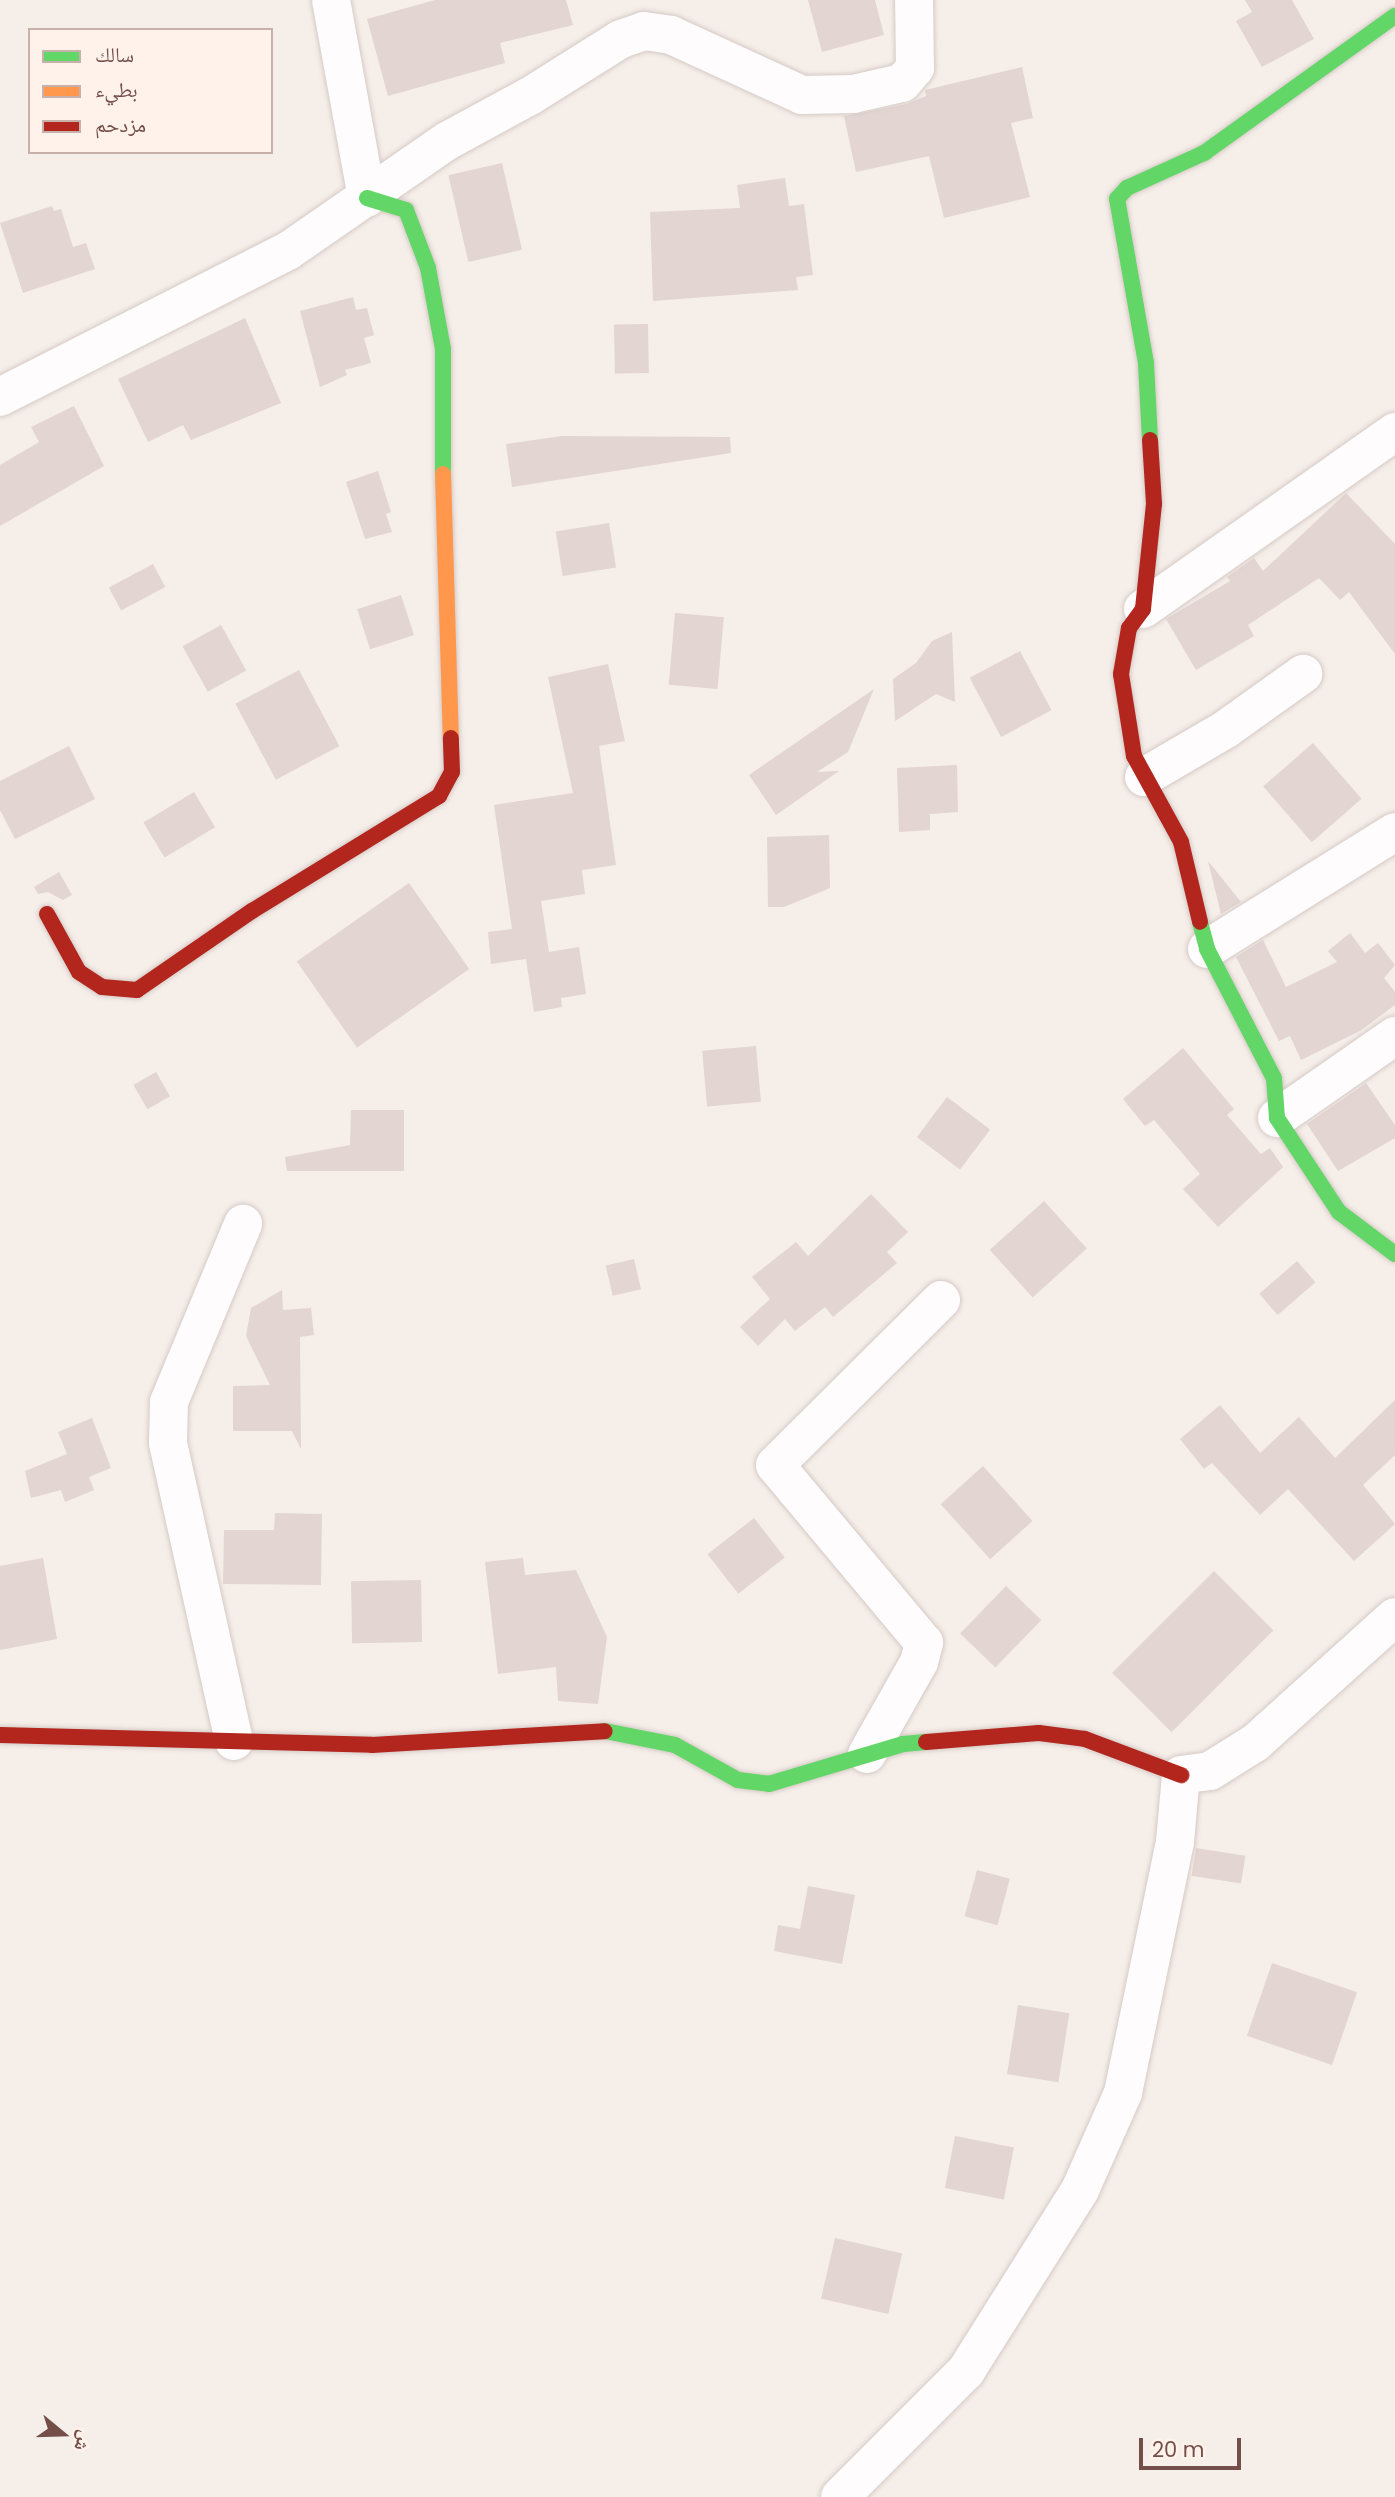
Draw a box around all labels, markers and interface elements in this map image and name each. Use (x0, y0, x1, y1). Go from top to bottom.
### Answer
legend (28, 28, 273, 154)
text: سالك (95, 40, 134, 69)
text: بطيء (95, 75, 138, 104)
text: مزدحم (95, 110, 146, 139)
north arrow (28, 2399, 98, 2469)
scale bar (1143, 2424, 1244, 2468)
text: ش (67, 2427, 99, 2455)
text: 20 m (1152, 2435, 1205, 2464)

